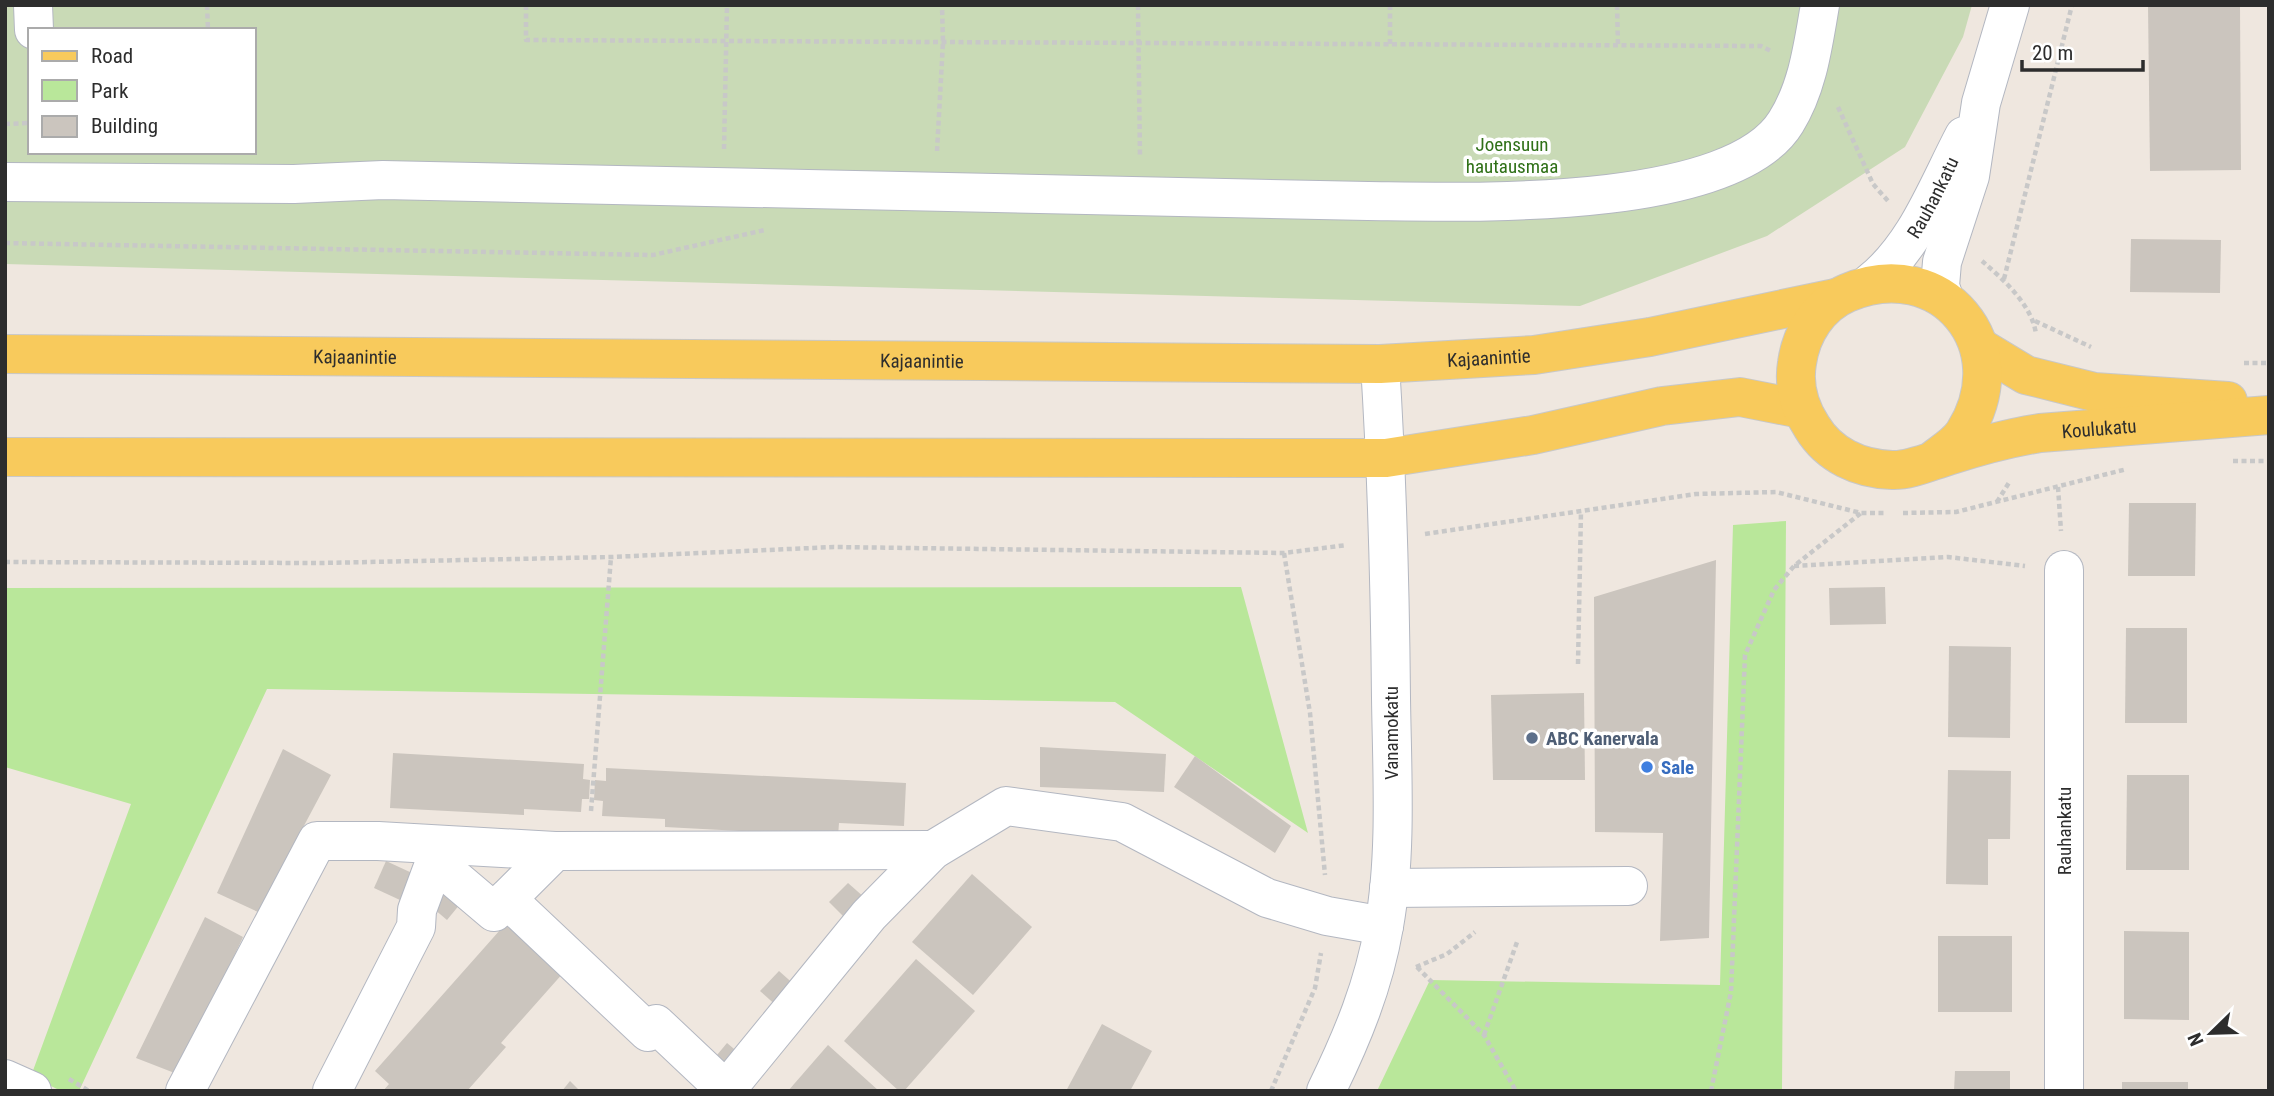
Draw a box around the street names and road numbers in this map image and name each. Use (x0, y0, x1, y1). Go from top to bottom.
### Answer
street label: Rauhankatu (1902, 153, 1964, 243)
street label: Kajaanintie (1446, 344, 1531, 372)
street label: Kajaanintie (313, 345, 397, 369)
street label: Kajaanintie (880, 349, 964, 373)
street label: Koulukatu (2061, 414, 2137, 443)
street label: Vanamokatu (1380, 686, 1403, 780)
street label: Rauhankatu (2053, 787, 2076, 875)

